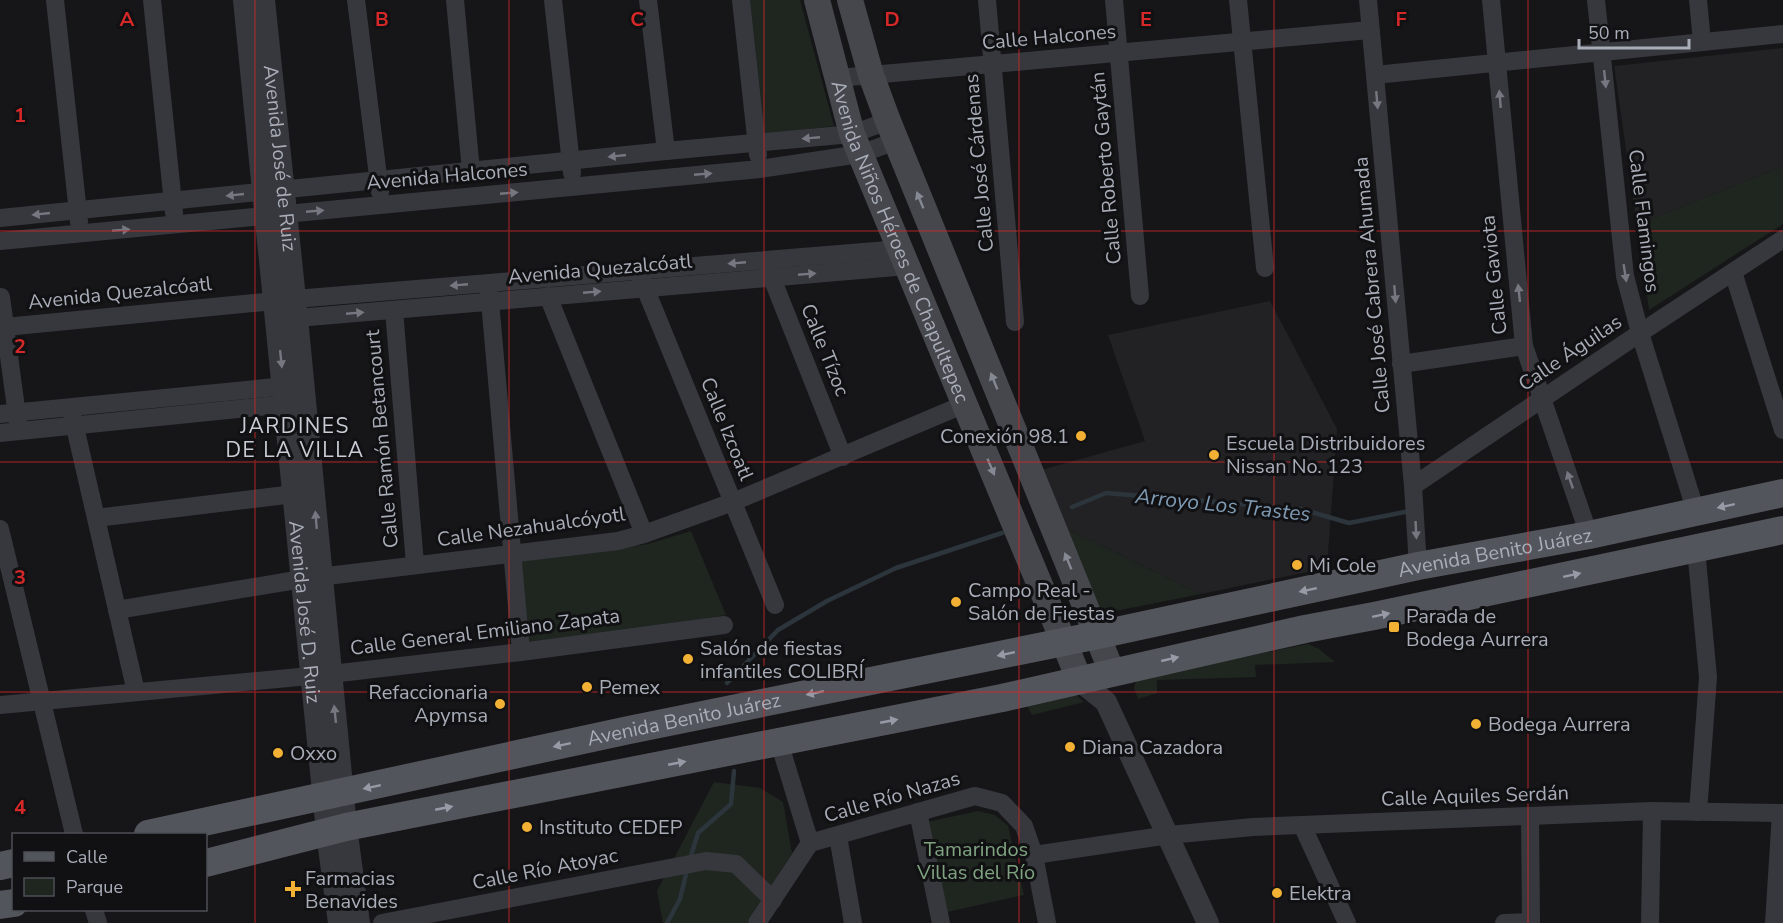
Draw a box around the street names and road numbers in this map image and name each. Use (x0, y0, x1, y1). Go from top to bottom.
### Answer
street label: Calle Halcones (981, 18, 1117, 56)
street label: Avenida José de Ruiz (257, 64, 304, 253)
street label: Calle Roberto Gaytán (1084, 71, 1128, 265)
street label: Calle José Cárdenas (958, 73, 1000, 253)
street label: Avenida Niños Héroes de Chapultepec (825, 77, 976, 407)
street label: Calle Flamingos (1622, 148, 1666, 294)
street label: Avenida Halcones (365, 156, 529, 196)
street label: Calle José Cabrera Ahumada (1347, 156, 1397, 414)
street label: Calle Gaviota (1474, 214, 1514, 336)
street label: Avenida Quezalcóatl (507, 247, 693, 290)
street label: Avenida Quezalcóatl (27, 270, 213, 316)
street label: Calle Tízoc (794, 300, 856, 400)
street label: Calle Águilas (1513, 308, 1627, 398)
street label: Calle Ramón Betancourt (359, 328, 405, 549)
street label: Calle Izcoatl (694, 373, 760, 485)
street label: Calle Nezahualcóyotl (435, 500, 627, 554)
street label: Avenida José D. Ruiz (282, 519, 328, 705)
street label: Avenida Benito Juárez (1395, 521, 1594, 584)
street label: Calle General Emiliano Zapata (349, 602, 621, 662)
street label: Avenida Benito Juárez (585, 686, 783, 752)
street label: Calle Río Nazas (821, 765, 963, 829)
street label: Calle Aquiles Serdán (1381, 779, 1569, 813)
street label: Calle Río Atoyac (470, 842, 620, 896)

